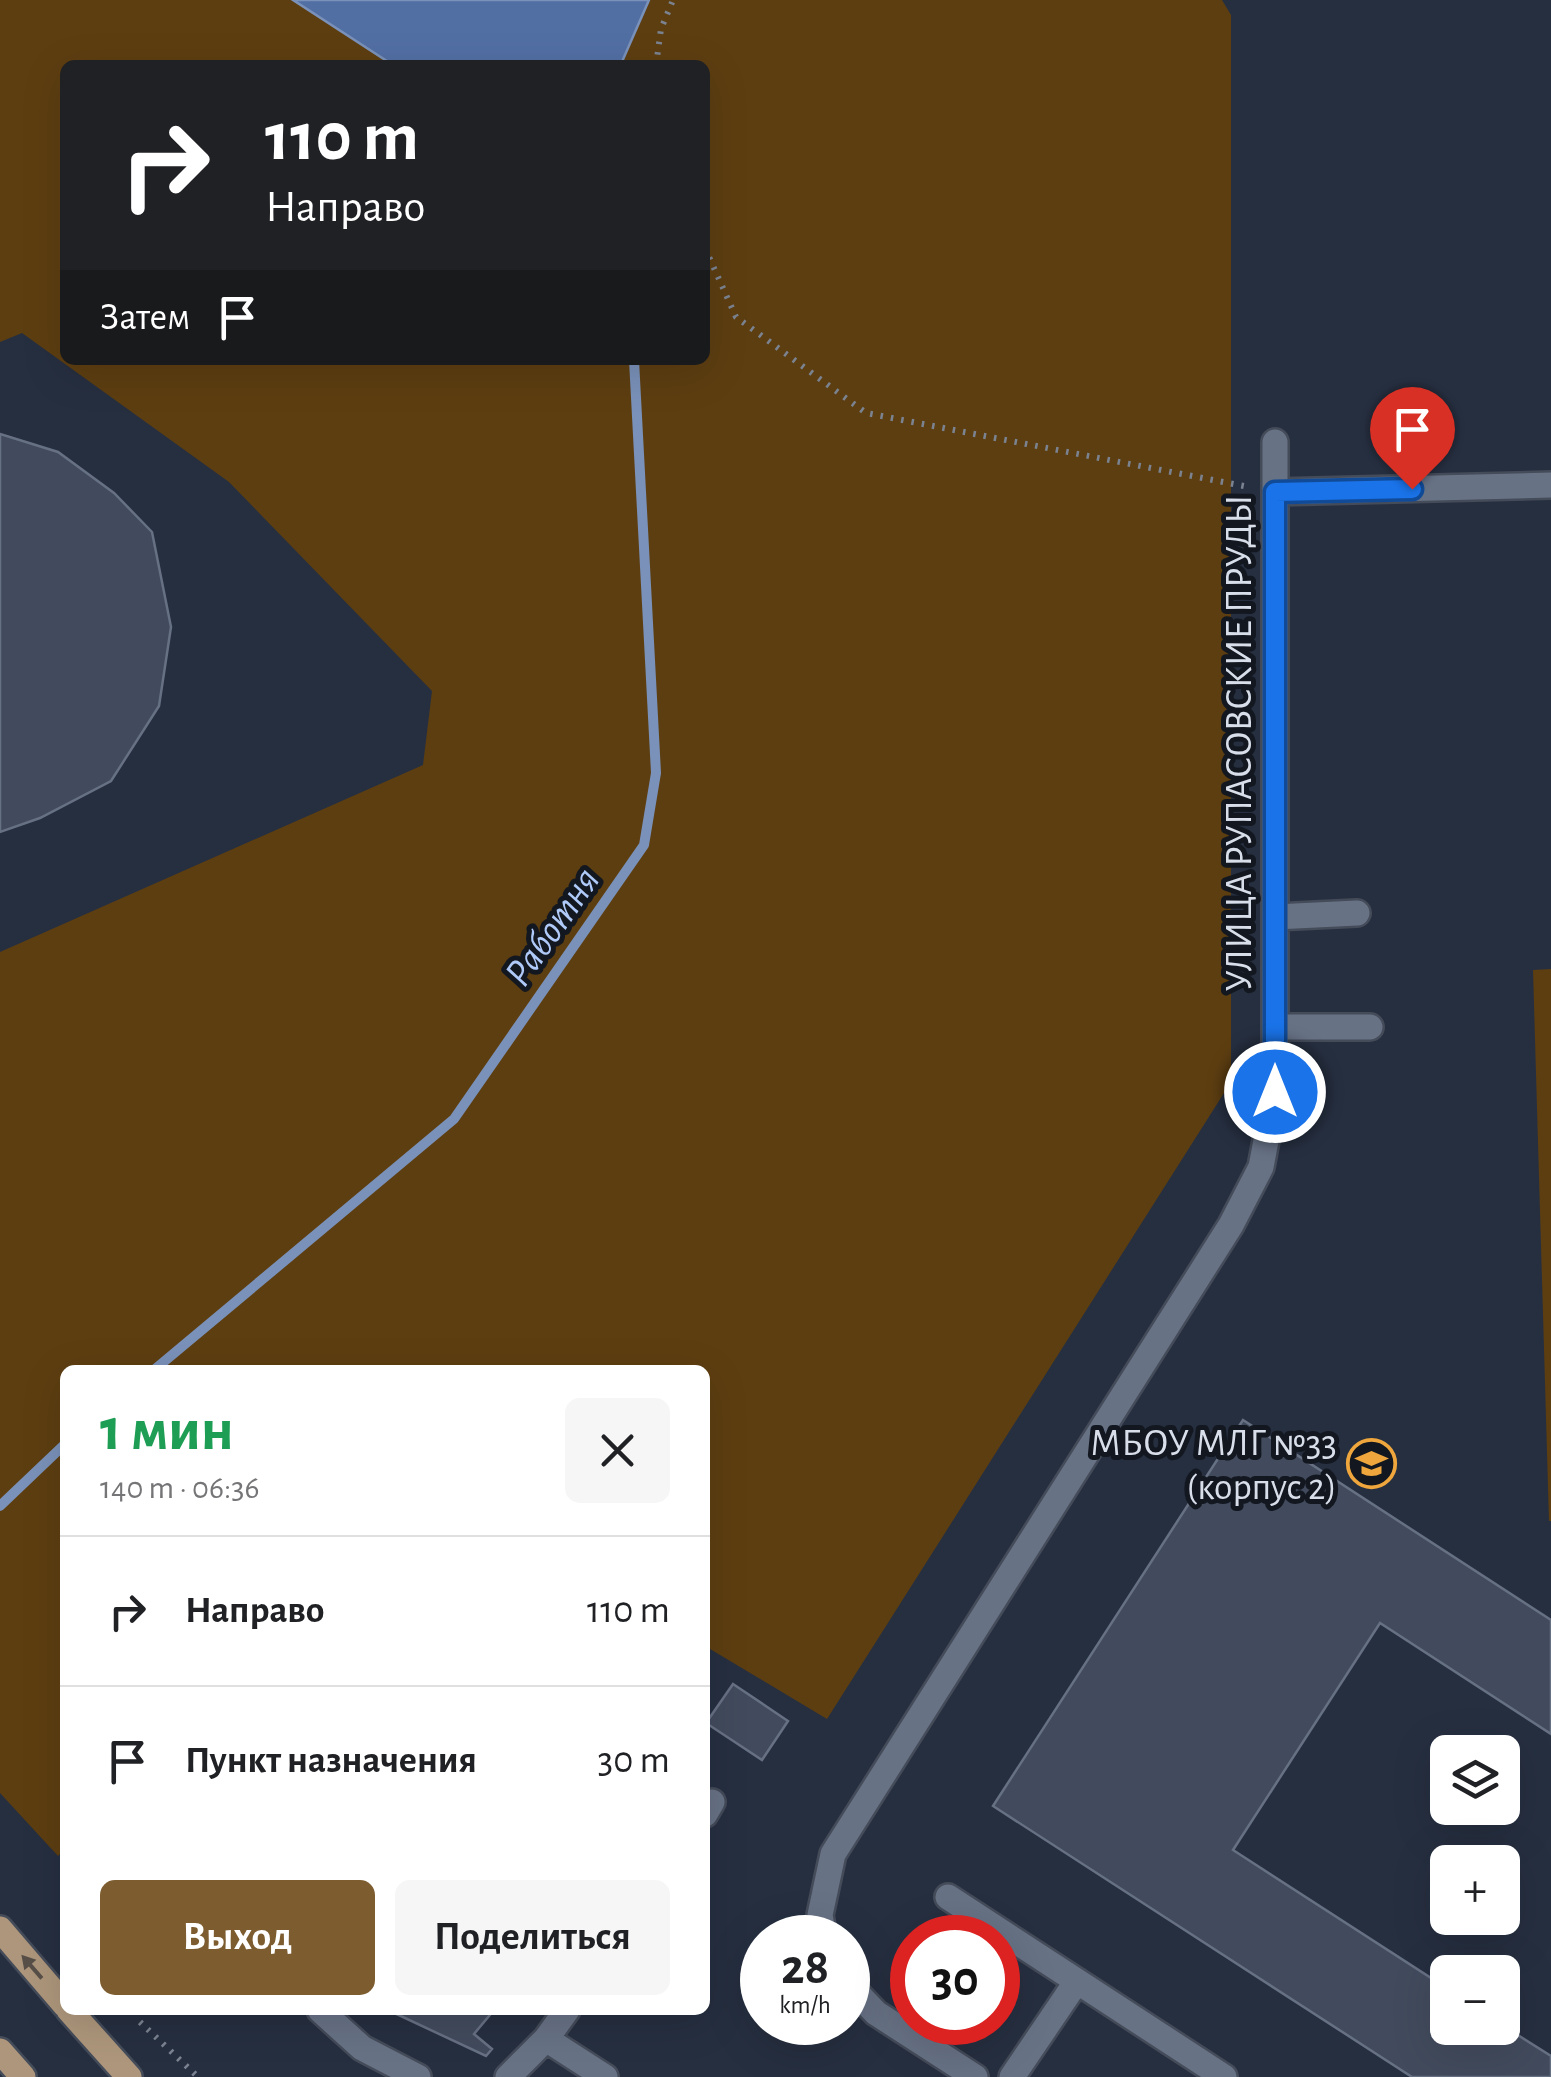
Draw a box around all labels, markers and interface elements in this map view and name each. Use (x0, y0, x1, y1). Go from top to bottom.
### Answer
icon: right (100, 100, 230, 230)
text: 110 m (265, 103, 419, 173)
text: Направо (265, 185, 425, 230)
icon: arrive (210, 290, 265, 345)
text: Затем (100, 299, 190, 337)
pin (1370, 387, 1455, 490)
icon: arrive (1385, 402, 1440, 457)
street label: УЛИЦА РУПАСОВСКИЕ ПРУДЫ (1221, 495, 1259, 991)
water label: Работня (498, 861, 608, 994)
position arrow (1223, 1040, 1327, 1144)
button: close (565, 1398, 670, 1503)
text: 1 мин (100, 1401, 234, 1461)
place label: МБОУ МЛГ №33 (корпус 2) (1090, 1425, 1337, 1507)
school or university icon: МБОУ МЛГ №33 (корпус 2) (1346, 1438, 1398, 1490)
text: 140 m · 06:36 (100, 1472, 260, 1504)
icon: right (100, 1584, 155, 1639)
text: Направо (185, 1592, 324, 1630)
text: 110 m (587, 1592, 670, 1630)
icon: arrive (100, 1734, 155, 1789)
map controls (1430, 1735, 1520, 2045)
button: layers (1430, 1735, 1520, 1825)
text: Пункт назначения (185, 1742, 477, 1780)
text: 30 m (598, 1742, 670, 1780)
button: + (1430, 1845, 1520, 1935)
button: Выход (100, 1880, 375, 1995)
button: Поделиться (395, 1880, 670, 1995)
speed limit sign: 30 (890, 1915, 1020, 2045)
text: 28 (781, 1943, 829, 1993)
one-way arrow (22, 1955, 44, 1980)
button: − (1430, 1955, 1520, 2045)
text: km/h (779, 1993, 831, 2018)

